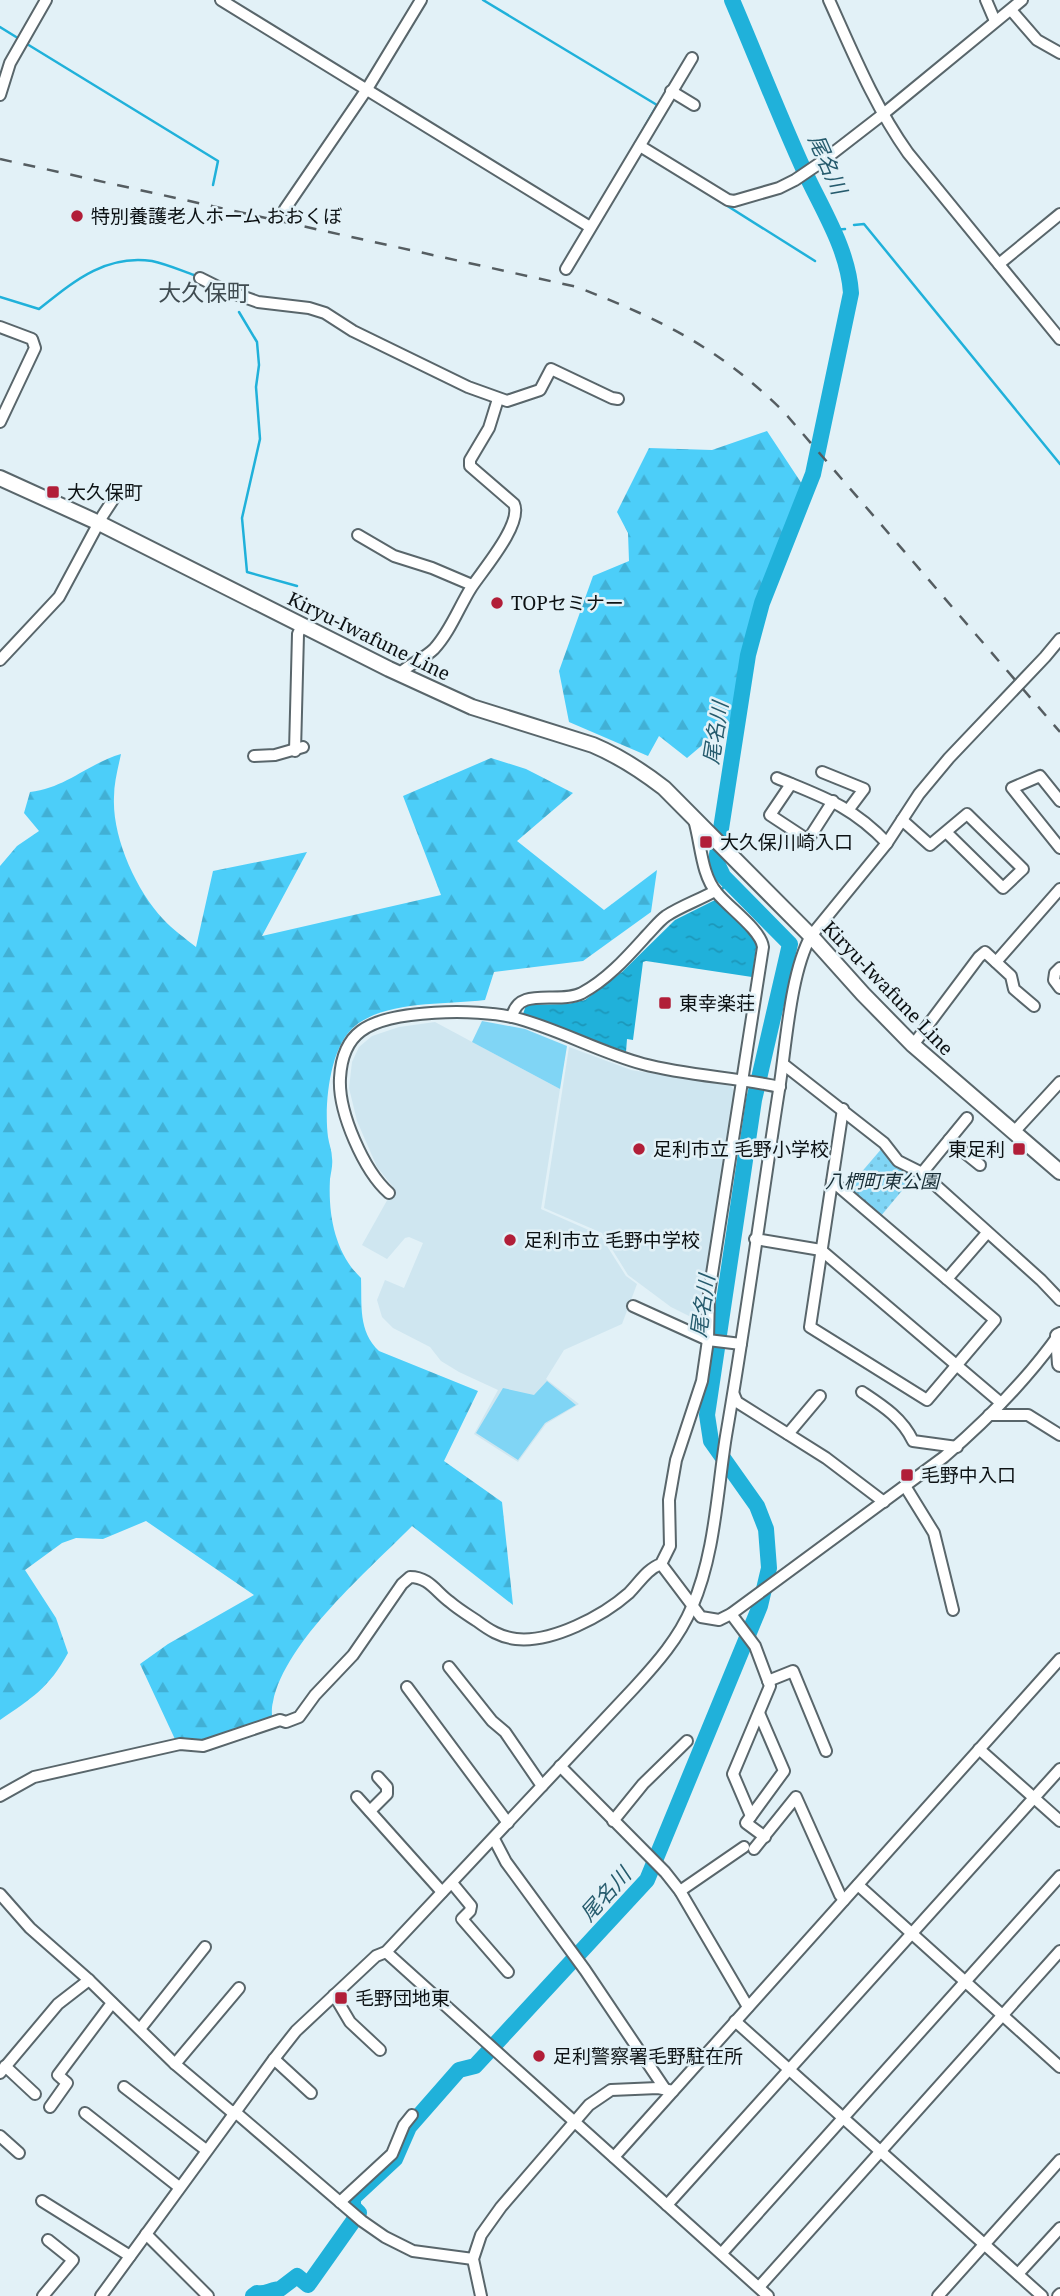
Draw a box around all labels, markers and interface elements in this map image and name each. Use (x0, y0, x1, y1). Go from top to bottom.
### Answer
water label: 尾名川 (802, 130, 854, 200)
place label: 特別養護老人ホーム おおくぼ (91, 203, 342, 229)
marker: 特別養護老人ホーム おおくぼ (69, 208, 85, 224)
district label: 大久保町 (158, 276, 250, 308)
place label: 大久保町 (67, 479, 143, 505)
marker: 大久保町 (45, 484, 61, 500)
street label: Kiryu-Iwafune Line (283, 585, 455, 687)
place label: TOPセミナー (511, 590, 624, 616)
marker: TOPセミナー (489, 595, 505, 611)
water label: 尾名川 (696, 698, 734, 766)
place label: 大久保川崎入口 (720, 829, 853, 855)
marker: 大久保川崎入口 (698, 834, 714, 850)
street label: Kiryu-Iwafune Line (817, 915, 959, 1061)
place label: 東幸楽荘 (679, 990, 755, 1016)
marker: 東幸楽荘 (657, 995, 673, 1011)
place label: 足利市立 毛野小学校 (653, 1136, 829, 1162)
place label: 東足利 (948, 1136, 1005, 1162)
marker: 足利市立 毛野小学校 (631, 1141, 647, 1157)
marker: 東足利 (1011, 1141, 1027, 1157)
park label: 八椚町東公園 (825, 1168, 942, 1194)
place label: 足利市立 毛野中学校 (524, 1227, 700, 1253)
marker: 足利市立 毛野中学校 (502, 1232, 518, 1248)
water label: 尾名川 (684, 1271, 721, 1339)
place label: 毛野中入口 (921, 1462, 1016, 1488)
marker: 毛野中入口 (899, 1467, 915, 1483)
water label: 尾名川 (574, 1860, 638, 1927)
place label: 毛野団地東 (355, 1985, 450, 2011)
marker: 毛野団地東 (333, 1990, 349, 2006)
place label: 足利警察署毛野駐在所 (553, 2043, 743, 2069)
marker: 足利警察署毛野駐在所 (531, 2048, 547, 2064)

